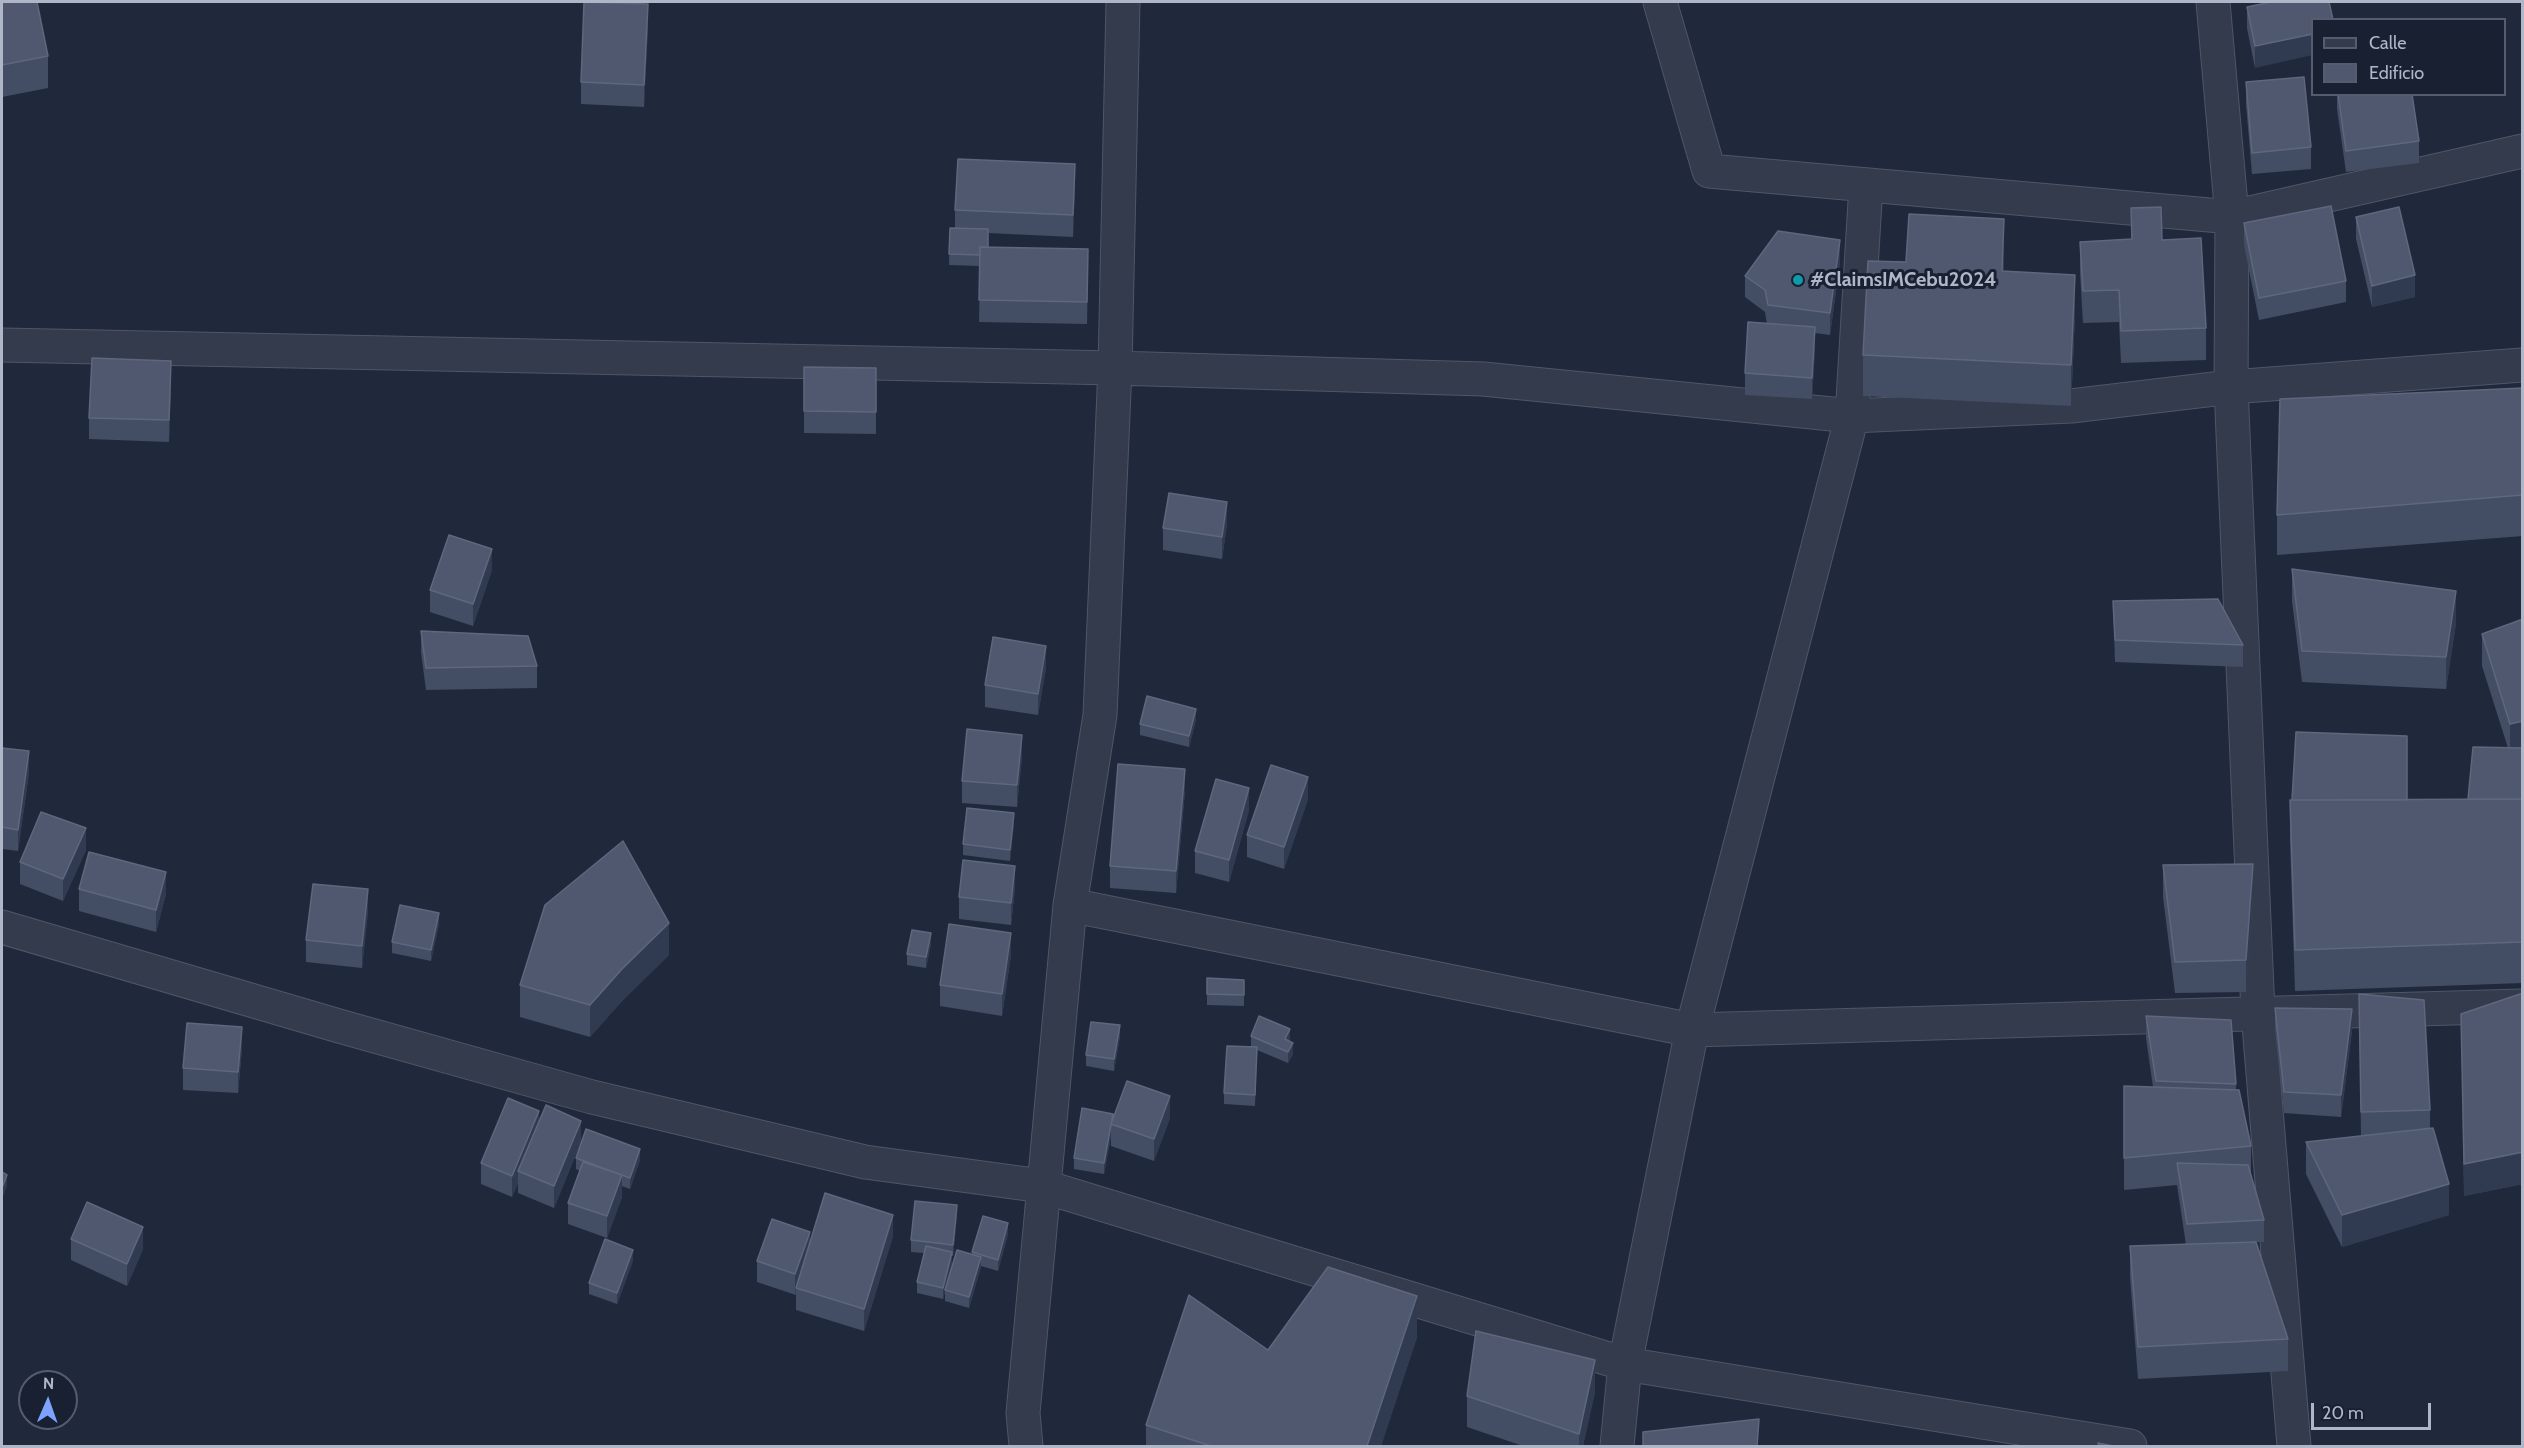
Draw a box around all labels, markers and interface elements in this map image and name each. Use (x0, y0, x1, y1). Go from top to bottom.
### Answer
legend (2311, 18, 2506, 96)
text: Calle (2369, 32, 2406, 54)
text: Edificio (2369, 62, 2424, 84)
place label: #ClaimsIMCebu2024 (1810, 268, 1996, 292)
marker: #ClaimsIMCebu2024 (1791, 273, 1805, 287)
north arrow (18, 1370, 78, 1430)
text: N (43, 1374, 55, 1393)
scale bar (2314, 1391, 2434, 1429)
text: 20 m (2322, 1402, 2364, 1424)

